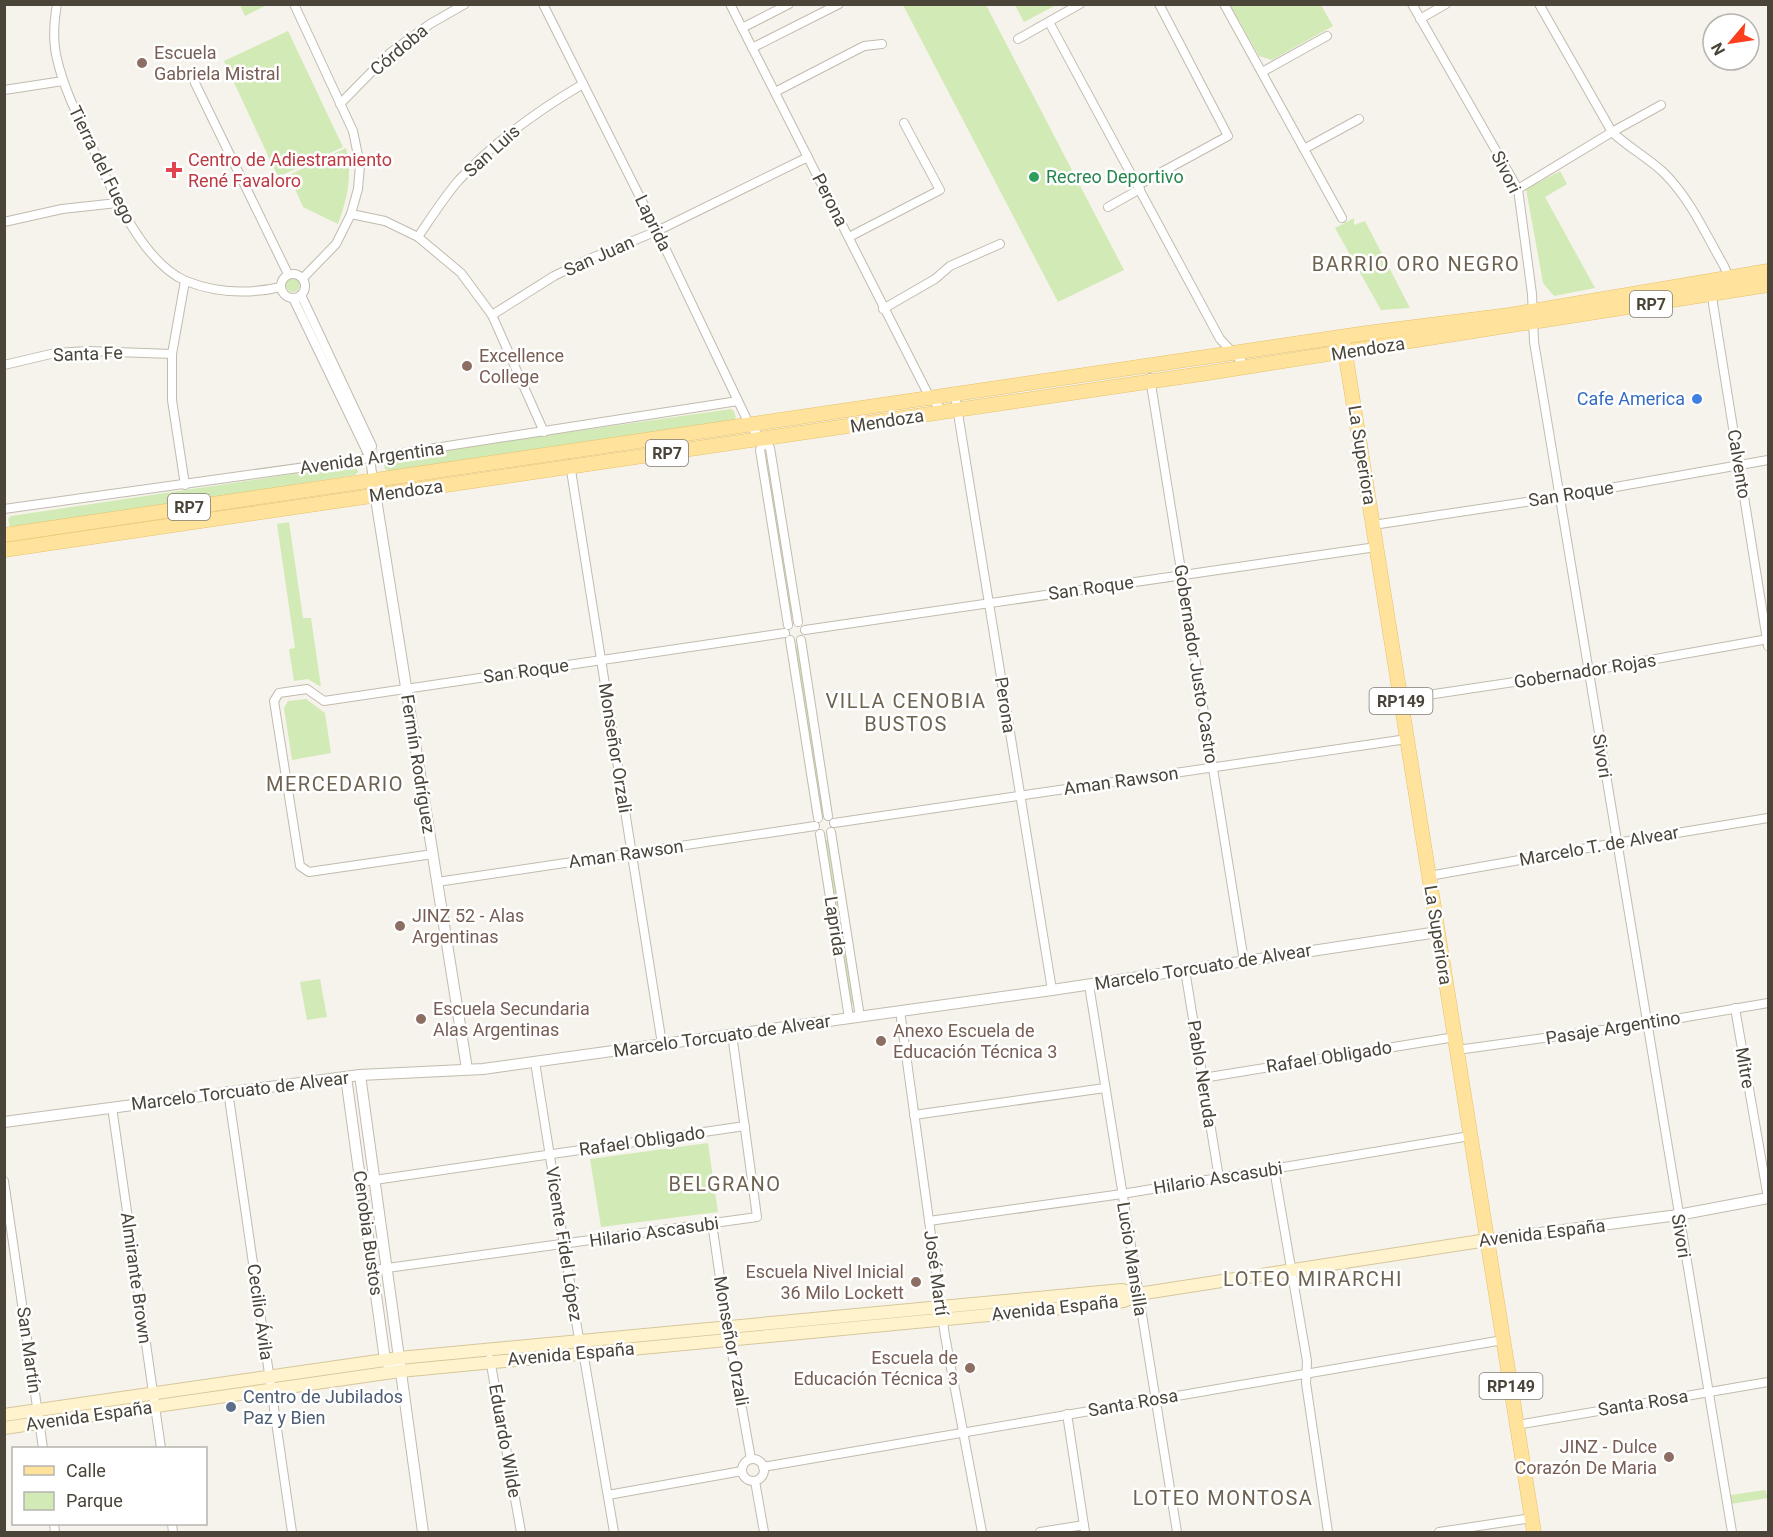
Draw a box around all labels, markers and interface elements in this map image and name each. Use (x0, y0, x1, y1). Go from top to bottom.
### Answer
north arrow (1701, 12, 1761, 72)
street label: Córdoba (366, 20, 432, 80)
text: N (1707, 39, 1729, 59)
place label: Escuela Gabriela Mistral (154, 42, 280, 84)
marker: Escuela Gabriela Mistral (135, 56, 149, 70)
street label: Tierra del Fuego (65, 102, 140, 227)
street label: San Luis (459, 120, 524, 181)
street label: Sivori (1487, 147, 1526, 196)
place label: Centro de Adiestramiento René Favaloro (188, 149, 392, 191)
marker: Centro de Adiestramiento René Favaloro (165, 161, 183, 179)
place label: Recreo Deportivo (1046, 166, 1184, 187)
street label: Perona (808, 170, 853, 230)
marker: Recreo Deportivo (1027, 170, 1041, 184)
street label: Laprida (631, 191, 676, 254)
street label: San Juan (561, 231, 637, 280)
district label: BARRIO ORO NEGRO (1312, 252, 1520, 276)
road number: RP7 (1630, 291, 1672, 317)
street label: Mendoza (1330, 332, 1406, 365)
street label: Santa Fe (53, 342, 123, 365)
place label: Excellence College (479, 345, 564, 387)
marker: Excellence College (460, 359, 474, 373)
place label: Cafe America (1577, 388, 1685, 409)
marker: Cafe America (1690, 392, 1704, 406)
street label: Mendoza (849, 404, 925, 437)
street label: La Superiora (1344, 404, 1381, 506)
street label: Calvento (1724, 428, 1755, 500)
street label: Avenida Argentina (298, 437, 445, 478)
road number: RP7 (646, 440, 688, 466)
street label: Mendoza (368, 475, 444, 506)
street label: San Roque (1527, 476, 1615, 511)
road number: RP7 (168, 494, 210, 520)
street label: Gobernador Justo Castro (1170, 563, 1223, 765)
street label: San Roque (1047, 571, 1135, 604)
street label: Gobernador Rojas (1512, 649, 1658, 692)
street label: San Roque (482, 654, 570, 687)
street label: Perona (991, 675, 1020, 735)
street label: Monseñor Orzali (595, 681, 636, 814)
road number: RP149 (1370, 688, 1432, 714)
district label: VILLA CENOBIA BUSTOS (826, 689, 986, 736)
street label: Fermín Rodríguez (397, 693, 440, 835)
street label: Sivori (1589, 732, 1616, 779)
street label: Aman Rawson (1062, 762, 1180, 799)
district label: MERCEDARIO (266, 772, 404, 796)
street label: Marcelo T. de Alvear (1518, 821, 1680, 870)
street label: Aman Rawson (567, 835, 685, 872)
street label: La Superiora (1420, 884, 1457, 986)
street label: Laprida (820, 895, 851, 957)
place label: JINZ 52 - Alas Argentinas (412, 905, 524, 947)
marker: JINZ 52 - Alas Argentinas (393, 919, 407, 933)
street label: Marcelo Torcuato de Alvear (1093, 939, 1313, 994)
place label: Escuela Secundaria Alas Argentinas (433, 998, 590, 1040)
street label: Pasaje Argentino (1544, 1006, 1682, 1049)
street label: Marcelo Torcuato de Alvear (612, 1010, 832, 1061)
marker: Escuela Secundaria Alas Argentinas (414, 1012, 428, 1026)
street label: Pablo Neruda (1184, 1019, 1221, 1129)
place label: Anexo Escuela de Educación Técnica 3 (893, 1020, 1057, 1062)
marker: Anexo Escuela de Educación Técnica 3 (874, 1034, 888, 1048)
street label: Rafael Obligado (1265, 1036, 1393, 1077)
street label: Mitre (1732, 1046, 1759, 1090)
street label: Marcelo Torcuato de Alvear (130, 1067, 350, 1114)
street label: Rafael Obligado (578, 1121, 706, 1160)
street label: Hilario Ascasubi (1152, 1157, 1284, 1198)
street label: Vicente Fidel López (542, 1165, 587, 1323)
street label: Cenobia Bustos (349, 1169, 388, 1297)
district label: BELGRANO (669, 1172, 782, 1196)
street label: Lucio Mansilla (1113, 1200, 1152, 1318)
street label: Almirante Brown (117, 1211, 156, 1345)
street label: Hilario Ascasubi (588, 1212, 720, 1251)
street label: Sivori (1668, 1212, 1695, 1259)
street label: Avenida España (1477, 1214, 1606, 1251)
street label: José Martí (920, 1229, 953, 1317)
place label: Escuela Nivel Inicial 36 Milo Lockett (746, 1261, 904, 1303)
street label: Cecilio Ávila (243, 1262, 278, 1361)
district label: LOTEO MIRARCHI (1223, 1267, 1403, 1291)
street label: Monseñor Orzali (710, 1274, 753, 1407)
marker: Escuela Nivel Inicial 36 Milo Lockett (909, 1275, 923, 1289)
street label: Avenida España (991, 1290, 1119, 1325)
street label: San Martín (13, 1305, 46, 1395)
street label: Avenida España (507, 1337, 635, 1370)
place label: Escuela de Educación Técnica 3 (794, 1347, 958, 1389)
marker: Escuela de Educación Técnica 3 (963, 1361, 977, 1375)
road number: RP149 (1480, 1373, 1543, 1399)
street label: Eduardo Wilde (485, 1382, 526, 1499)
street label: Santa Rosa (1086, 1384, 1180, 1421)
street label: Santa Rosa (1596, 1385, 1690, 1420)
place label: Centro de Jubilados Paz y Bien (243, 1386, 403, 1428)
street label: Avenida España (24, 1396, 153, 1435)
marker: Centro de Jubilados Paz y Bien (224, 1400, 238, 1414)
place label: JINZ - Dulce Corazón De Maria (1514, 1436, 1657, 1478)
legend (12, 1447, 207, 1525)
marker: JINZ - Dulce Corazón De Maria (1662, 1450, 1676, 1464)
text: Calle (66, 1460, 106, 1481)
district label: LOTEO MONTOSA (1133, 1486, 1313, 1510)
text: Parque (66, 1490, 123, 1511)

